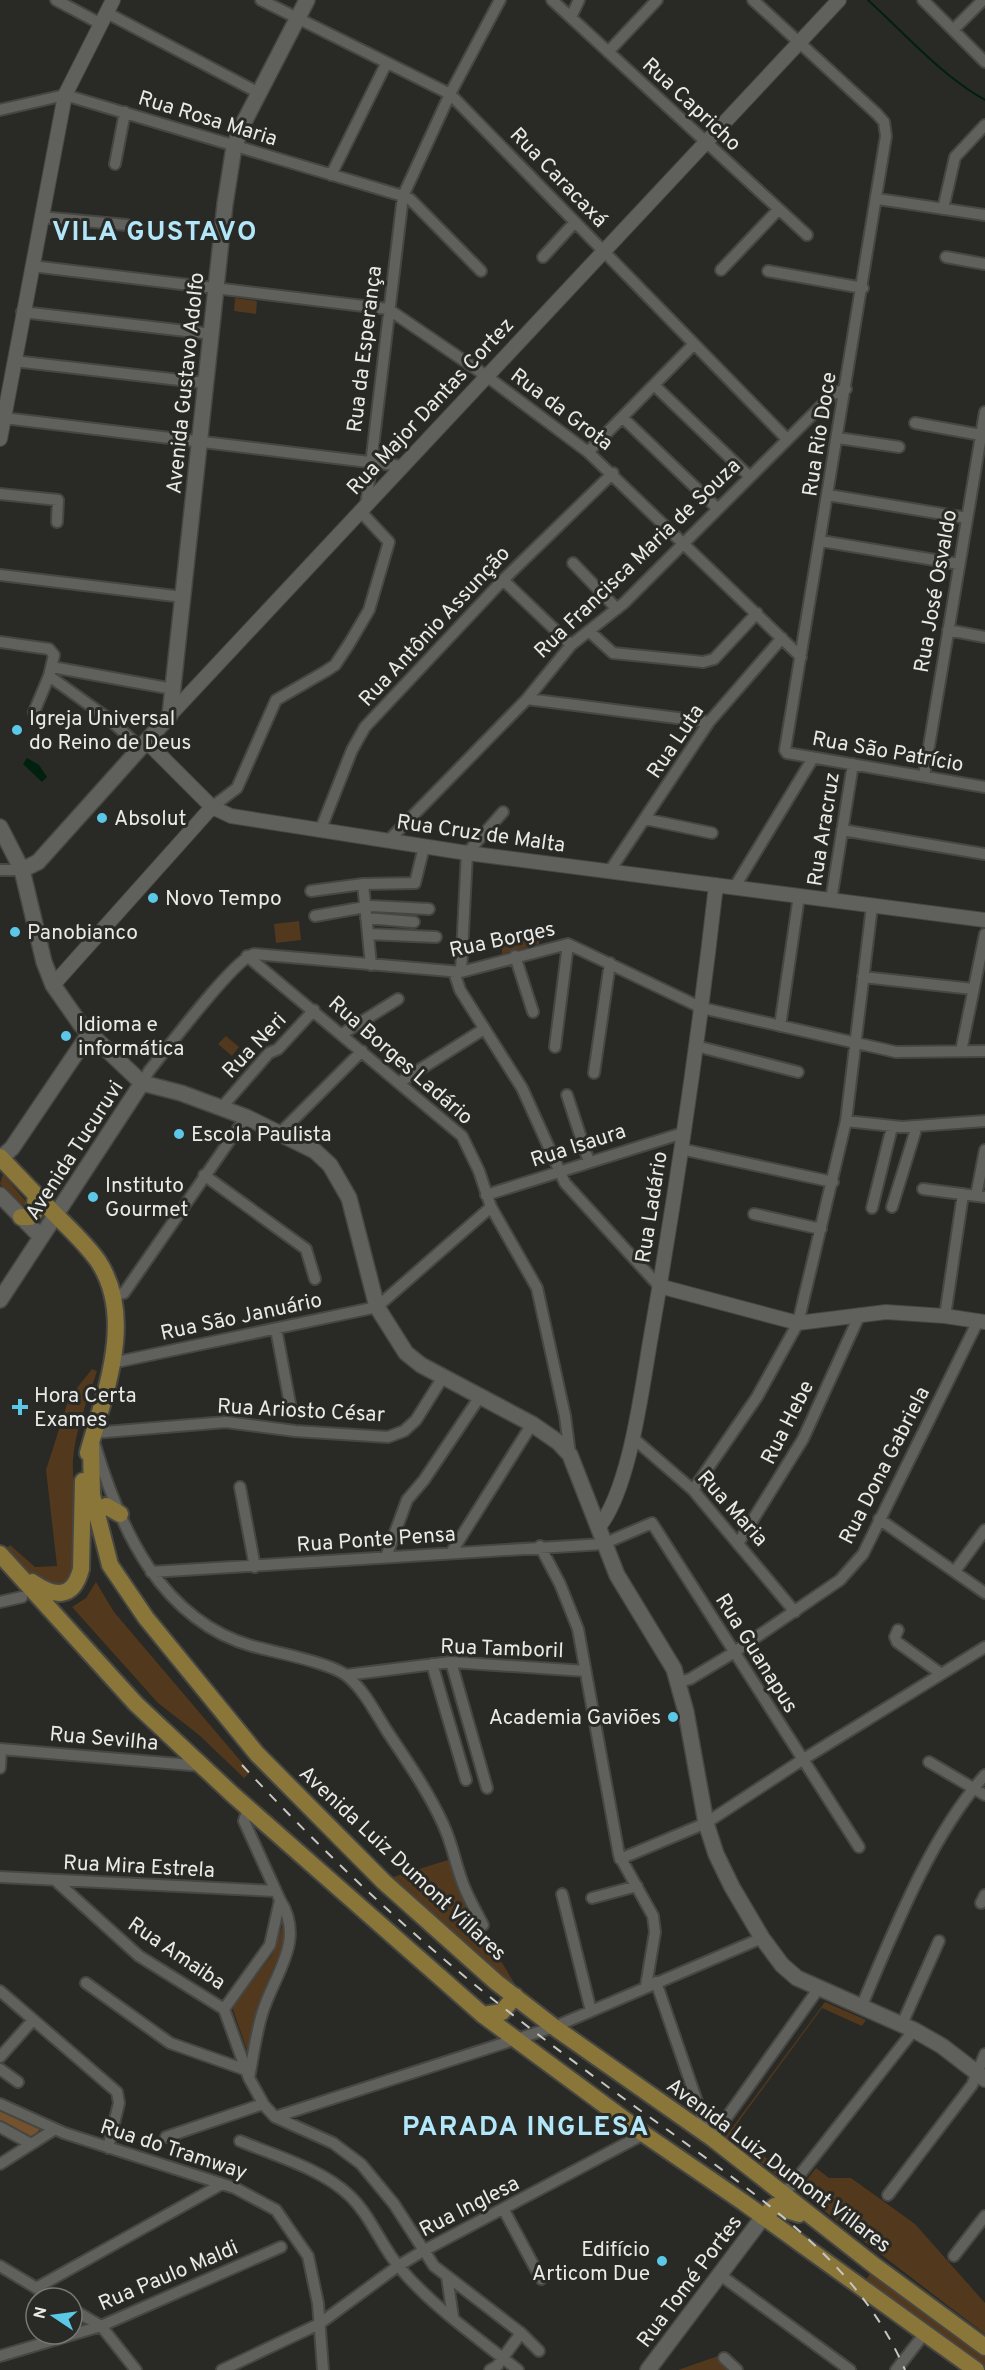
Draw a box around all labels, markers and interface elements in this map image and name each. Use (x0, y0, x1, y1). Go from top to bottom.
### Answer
street label: Rua Capricho (636, 52, 746, 158)
street label: Rua Rosa Maria (135, 85, 280, 153)
street label: Rua Caracaxá (503, 122, 612, 234)
district label: VILA GUSTAVO (52, 216, 258, 250)
street label: Rua da Esperança (342, 264, 389, 434)
street label: Avenida Gustavo Adolfo (161, 271, 212, 495)
street label: Rua Major Dantas Cortez (342, 313, 520, 501)
street label: Rua da Grota (504, 363, 618, 458)
street label: Rua Rio Doce (797, 370, 844, 498)
street label: Rua Francisca Maria de Souza (529, 453, 747, 665)
street label: Rua José Osvaldo (909, 508, 964, 675)
street label: Rua Antônio Assunção (354, 541, 517, 713)
street label: Rua Luta (642, 699, 711, 784)
place label: Igreja Universal do Reino de Deus (29, 706, 191, 757)
marker: Igreja Universal do Reino de Deus (10, 723, 24, 737)
street label: Rua São Patrício (810, 726, 966, 779)
street label: Rua Aracruz (802, 770, 847, 888)
place label: Absolut (114, 806, 186, 833)
street label: Rua Cruz de Malta (395, 809, 567, 860)
marker: Absolut (95, 811, 109, 825)
place label: Novo Tempo (165, 886, 282, 913)
marker: Novo Tempo (146, 891, 160, 905)
street label: Rua Borges (447, 916, 558, 965)
place label: Panobianco (27, 920, 138, 947)
marker: Panobianco (8, 925, 22, 939)
street label: Rua Borges Ladário (322, 991, 478, 1132)
street label: Rua Neri (217, 1007, 293, 1085)
place label: Idioma e informática (78, 1012, 184, 1063)
marker: Idioma e informática (59, 1029, 73, 1043)
street label: Avenida Tucuruvi (20, 1076, 130, 1226)
street label: Rua Isaura (527, 1118, 630, 1174)
place label: Escola Paulista (191, 1122, 332, 1149)
marker: Escola Paulista (172, 1127, 186, 1141)
street label: Rua Ladário (630, 1149, 675, 1265)
place label: Instituto Gourmet (105, 1173, 188, 1224)
marker: Instituto Gourmet (86, 1190, 100, 1204)
street label: Rua São Januário (158, 1287, 325, 1348)
street label: Rua Hebe (756, 1376, 821, 1469)
street label: Rua Dona Gabriela (834, 1382, 937, 1549)
place label: Hora Certa Exames (34, 1383, 137, 1434)
street label: Rua Ariosto César (216, 1394, 386, 1429)
marker: Hora Certa Exames (11, 1398, 29, 1416)
street label: Rua Maria (691, 1465, 773, 1553)
street label: Rua Ponte Pensa (296, 1521, 457, 1560)
street label: Rua Guanapus (708, 1589, 803, 1719)
street label: Rua Tamboril (440, 1634, 564, 1665)
place label: Academia Gaviões (489, 1705, 661, 1732)
marker: Academia Gaviões (666, 1710, 680, 1724)
street label: Rua Sevilha (48, 1721, 159, 1758)
street label: Avenida Luiz Dumont Villares (292, 1761, 511, 1967)
street label: Rua Mira Estrela (62, 1850, 216, 1885)
street label: Rua Amaiba (122, 1912, 230, 1997)
street label: Avenida Luiz Dumont Villares (660, 2073, 896, 2259)
district label: PARADA INGLESA (402, 2111, 650, 2145)
street label: Rua do Tramway (97, 2114, 251, 2187)
street label: Rua Inglesa (415, 2171, 524, 2244)
street label: Rua Tomé Portes (632, 2210, 749, 2354)
street label: Rua Paulo Maldi (95, 2235, 243, 2318)
place label: Edifício Articom Due (532, 2237, 650, 2288)
marker: Edifício Articom Due (655, 2254, 669, 2268)
north arrow (24, 2286, 84, 2346)
text: N (30, 2305, 52, 2321)

